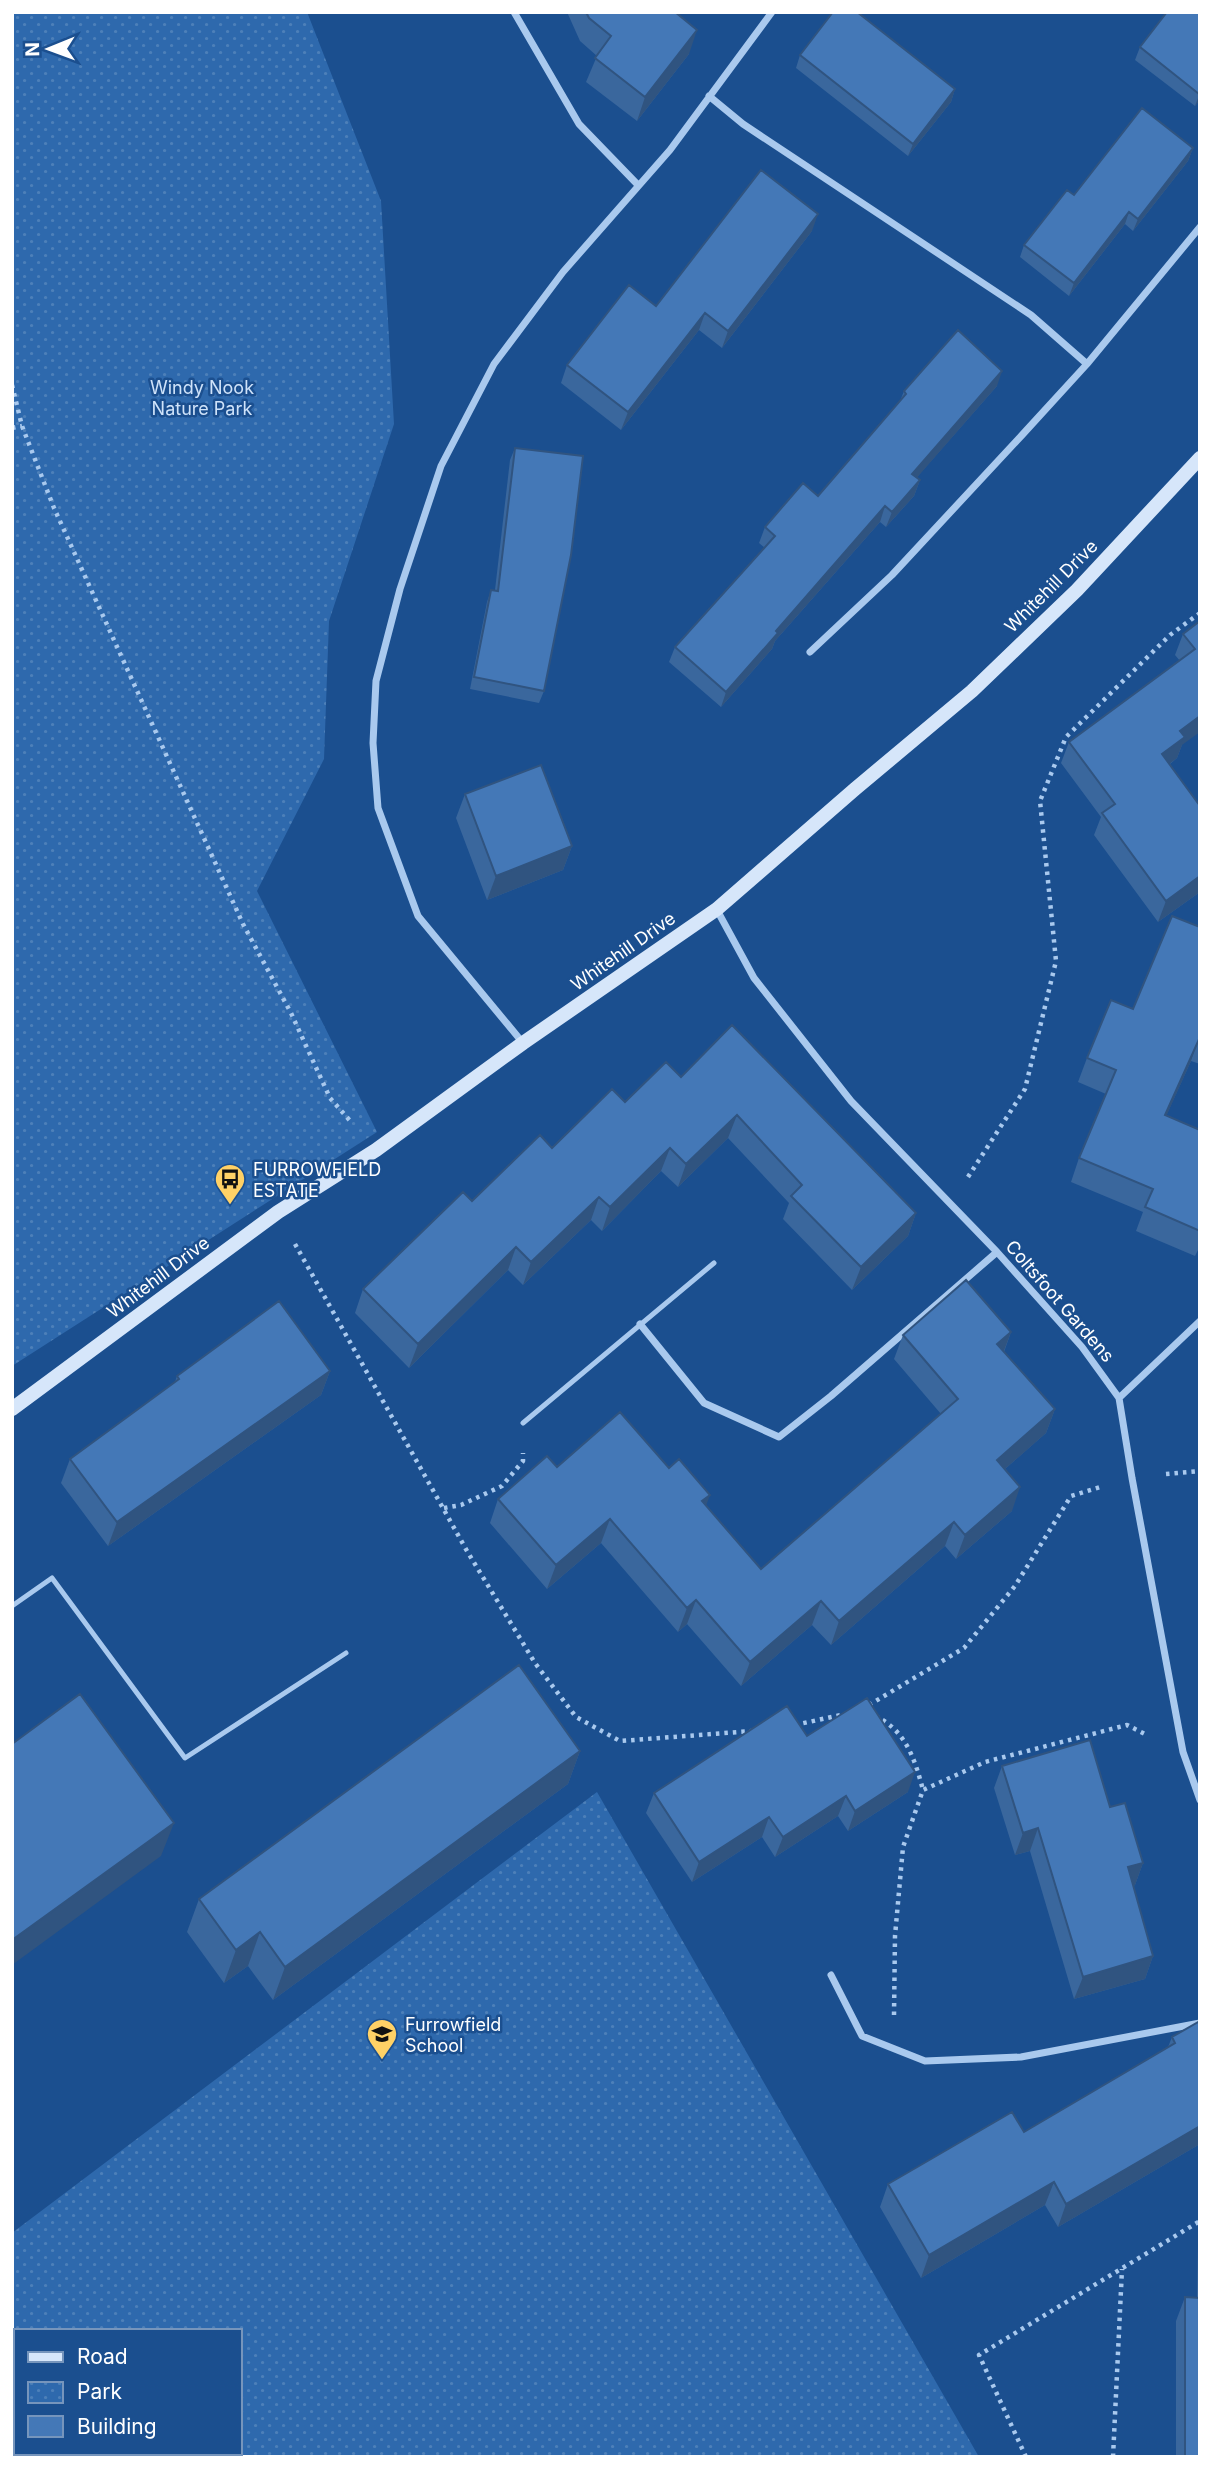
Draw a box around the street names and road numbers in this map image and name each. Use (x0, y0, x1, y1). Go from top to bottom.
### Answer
street label: Whitehill Drive (1000, 535, 1102, 637)
street label: Whitehill Drive (567, 907, 679, 995)
street label: Whitehill Drive (103, 1232, 213, 1322)
street label: Coltsfoot Gardens (1002, 1236, 1118, 1366)

